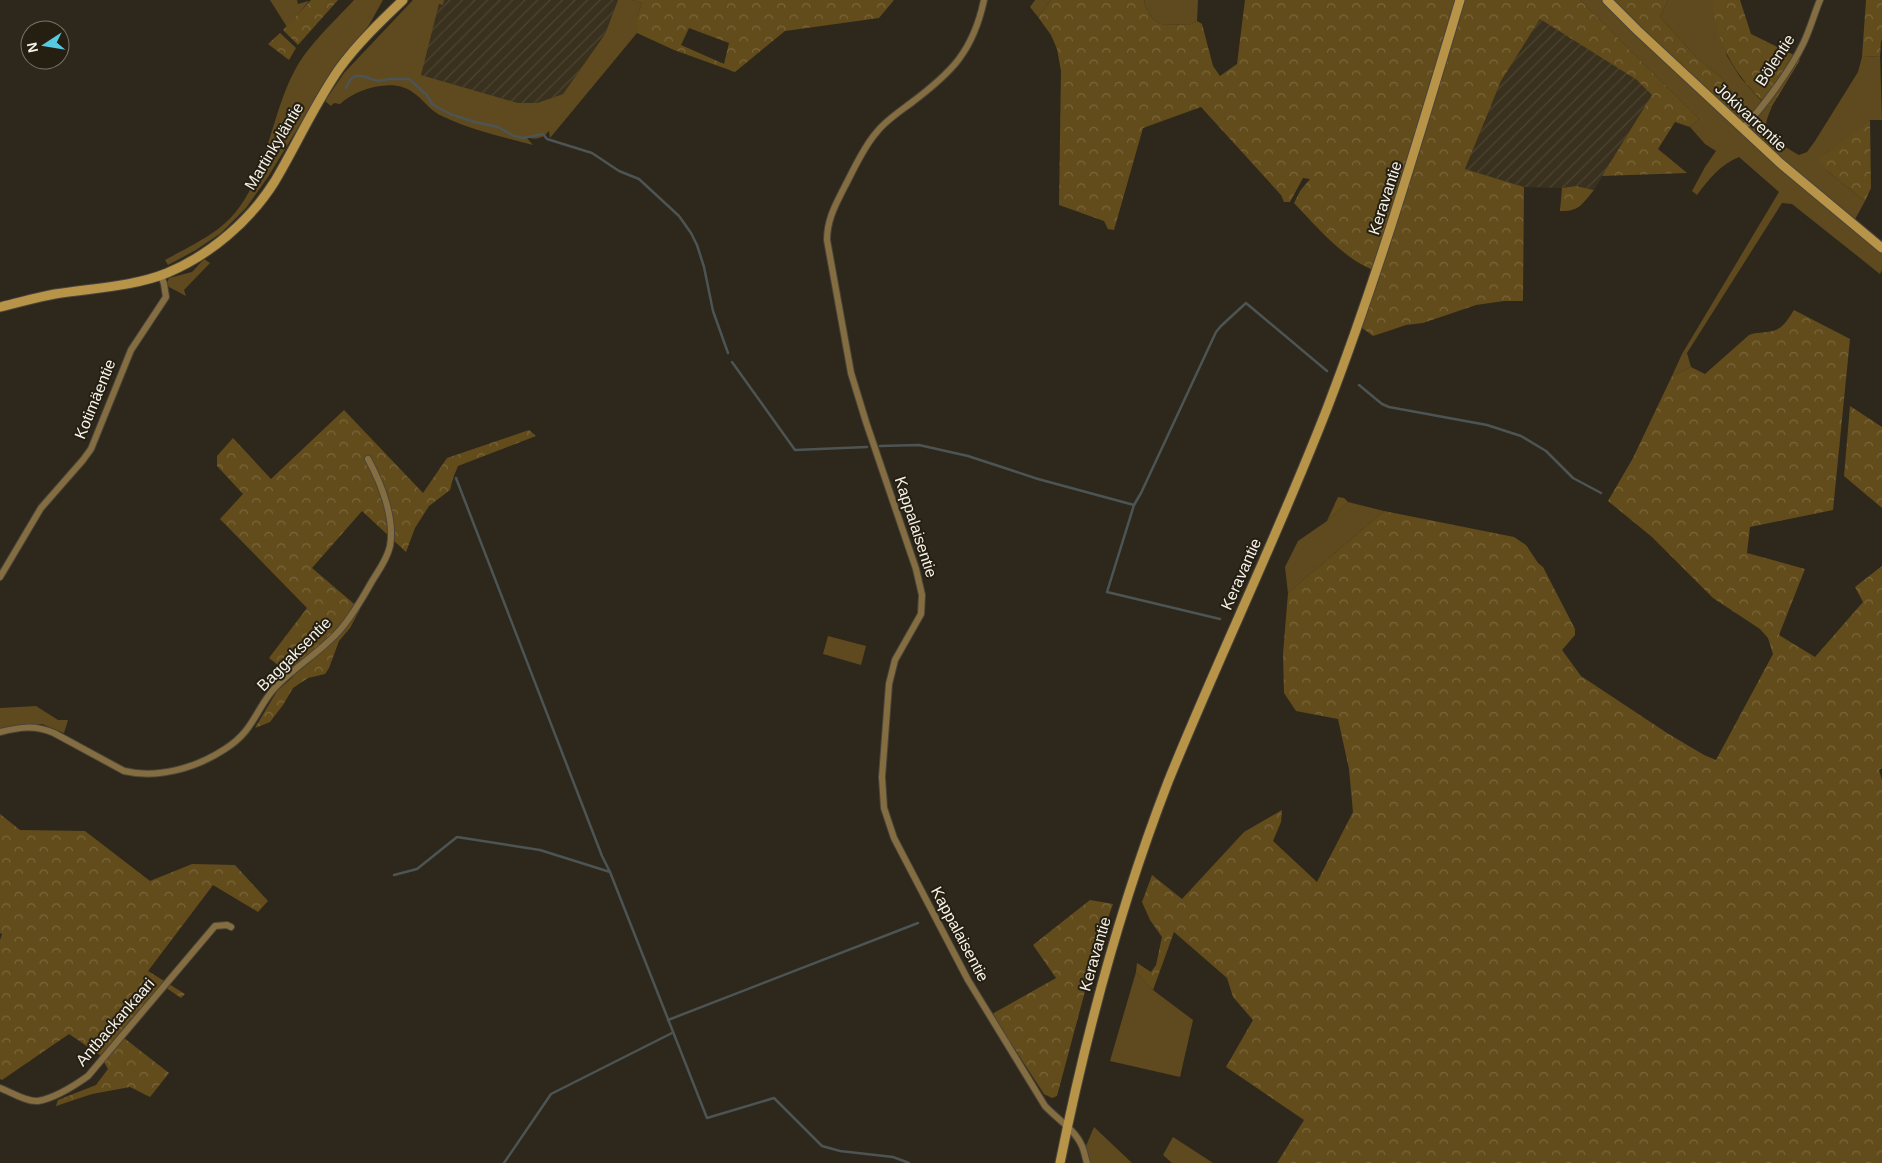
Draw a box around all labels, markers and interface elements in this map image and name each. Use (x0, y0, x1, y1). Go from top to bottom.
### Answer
north arrow (20, 20, 70, 70)
street label: Bölentie (1752, 31, 1798, 89)
text: N (23, 41, 41, 54)
street label: Jokivarrentie (1712, 80, 1790, 154)
street label: Martinkyläntie (241, 99, 307, 193)
street label: Keravantie (1365, 159, 1405, 237)
street label: Kotimäentie (71, 357, 119, 441)
street label: Kappalaisentie (892, 474, 940, 580)
street label: Keravantie (1218, 536, 1264, 612)
street label: Baggaksentie (254, 614, 334, 694)
street label: Kappalaisentie (928, 884, 992, 984)
street label: Keravantie (1076, 915, 1114, 993)
street label: Antbackankaari (72, 975, 158, 1069)

